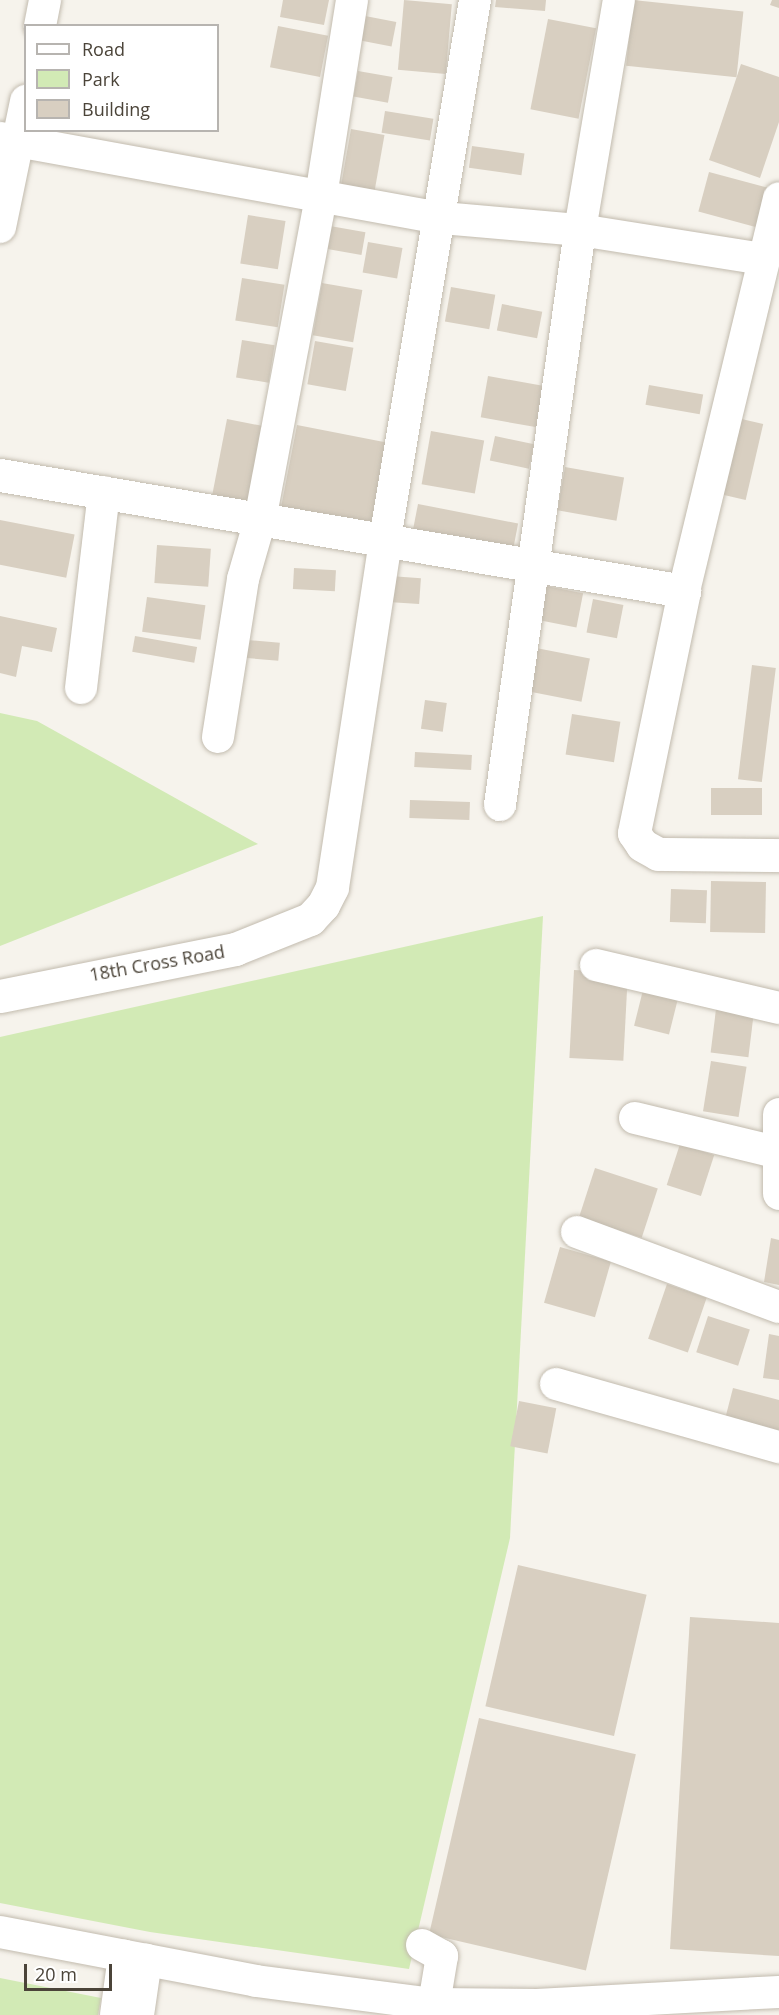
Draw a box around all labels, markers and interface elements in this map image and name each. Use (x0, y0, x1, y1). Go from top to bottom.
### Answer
legend (24, 24, 219, 132)
text: Road (82, 37, 125, 61)
text: Park (82, 67, 120, 91)
text: Building (82, 97, 150, 121)
street label: 18th Cross Road (88, 940, 226, 986)
scale bar (27, 1952, 116, 1990)
text: 20 m (35, 1962, 77, 1986)

